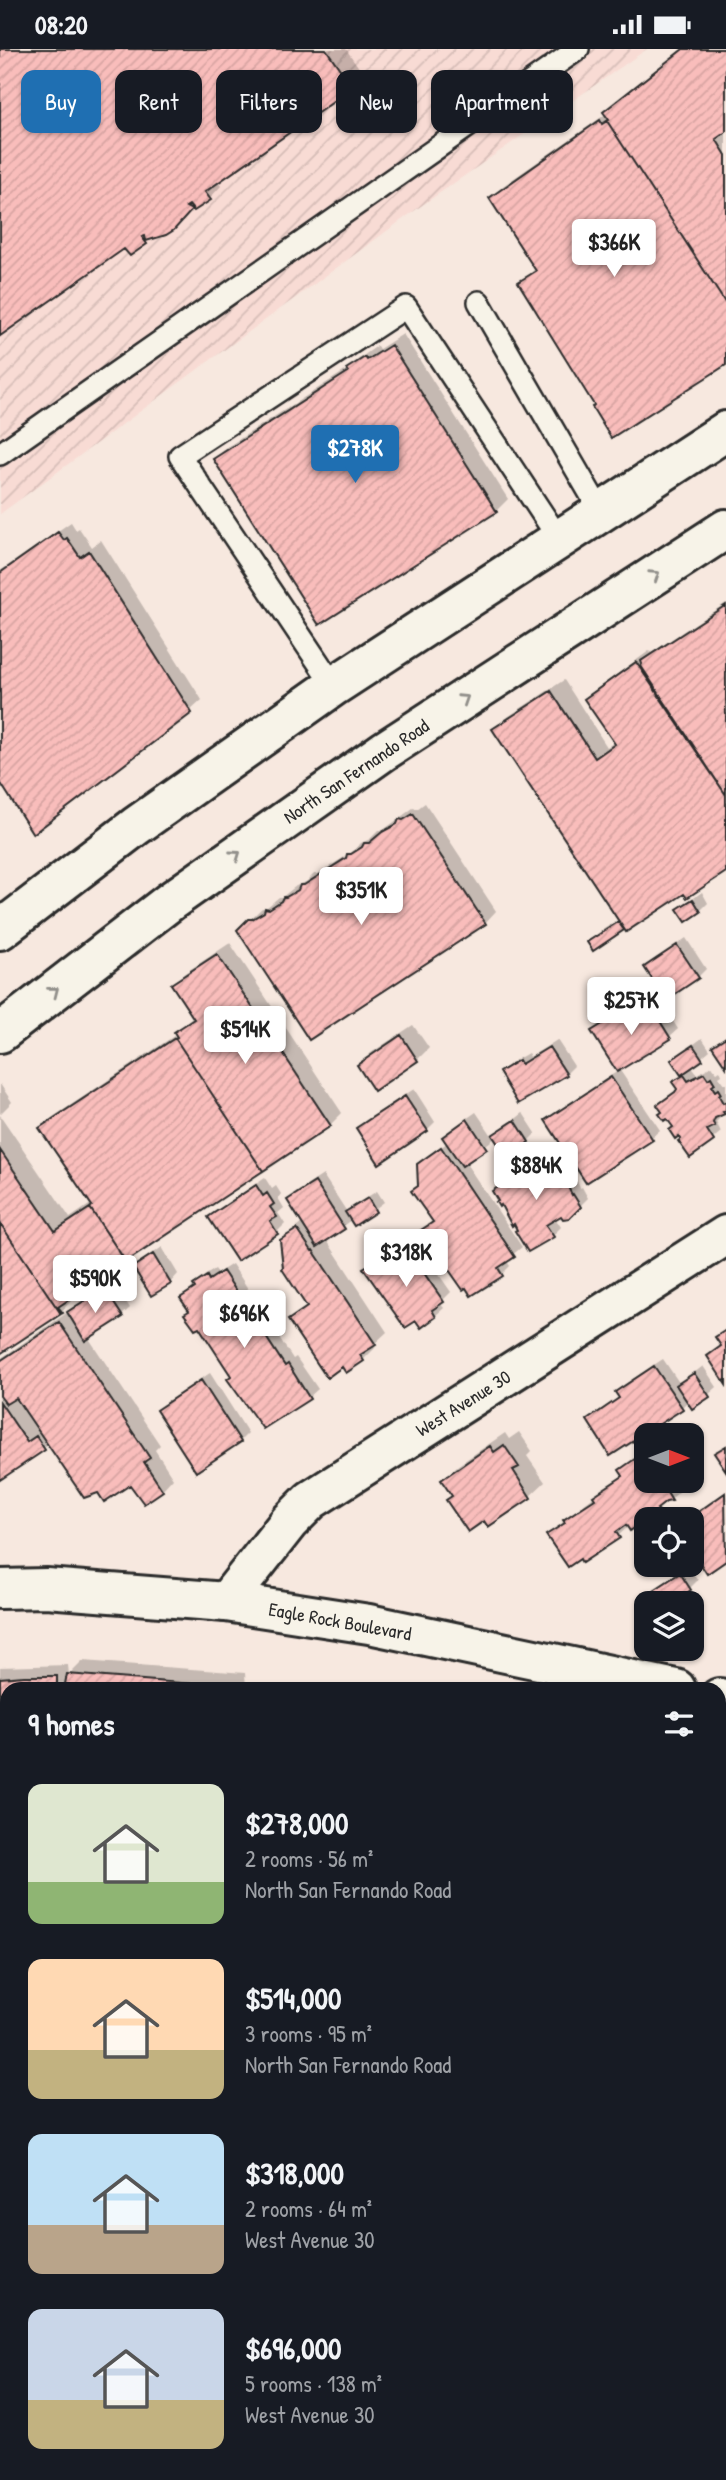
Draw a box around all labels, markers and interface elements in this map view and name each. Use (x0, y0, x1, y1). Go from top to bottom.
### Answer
text: 08:20 (35, 7, 88, 42)
chip: Buy (21, 70, 101, 133)
chip: Rent (115, 70, 202, 133)
chip: Filters (216, 70, 322, 133)
chip: New (336, 70, 417, 133)
chip: Apartment (431, 70, 573, 133)
pin: $366K (565, 219, 663, 279)
text: $366K (588, 226, 640, 257)
pin: $278K (306, 425, 404, 485)
text: $278K (327, 432, 383, 463)
one-way arrow (647, 571, 660, 584)
one-way arrow (456, 694, 469, 707)
street label: North San Fernando Road (278, 712, 434, 829)
one-way arrow (228, 851, 241, 863)
pin: $351K (312, 867, 410, 927)
text: $351K (335, 874, 387, 905)
pin: $257K (582, 977, 680, 1037)
text: $257K (603, 984, 659, 1015)
one-way arrow (46, 987, 59, 1000)
pin: $514K (196, 1007, 294, 1066)
text: $514K (220, 1013, 270, 1044)
pin: $884K (487, 1143, 585, 1202)
text: $884K (510, 1149, 562, 1180)
pin: $318K (357, 1229, 455, 1289)
text: $318K (380, 1236, 432, 1267)
pin: $590K (46, 1255, 144, 1315)
text: $590K (69, 1262, 121, 1293)
pin: $696K (195, 1291, 293, 1350)
text: $696K (219, 1297, 269, 1328)
street label: West Avenue 30 (411, 1364, 515, 1442)
north arrow (634, 1423, 704, 1493)
map controls (634, 1423, 704, 1661)
button: locate (634, 1507, 704, 1577)
button: layers (634, 1591, 704, 1661)
street label: Eagle Rock Boulevard (267, 1596, 414, 1646)
text: 9 homes (28, 1704, 115, 1744)
icon: filters (660, 1705, 698, 1743)
text: $278,000 (245, 1803, 348, 1843)
icon: home (84, 1812, 168, 1896)
text: 2 rooms · 56 m² (245, 1843, 373, 1874)
text: North San Fernando Road (245, 1874, 451, 1905)
text: $514,000 (245, 1978, 341, 2018)
icon: home (84, 1987, 168, 2071)
text: 3 rooms · 95 m² (245, 2018, 372, 2049)
text: North San Fernando Road (245, 2049, 451, 2080)
text: $318,000 (245, 2153, 344, 2193)
icon: home (84, 2162, 168, 2246)
text: 2 rooms · 64 m² (245, 2193, 372, 2224)
text: West Avenue 30 (245, 2224, 375, 2255)
text: $696,000 (245, 2328, 342, 2368)
icon: home (84, 2337, 168, 2421)
text: 5 rooms · 138 m² (245, 2368, 382, 2399)
text: West Avenue 30 (245, 2399, 375, 2430)

